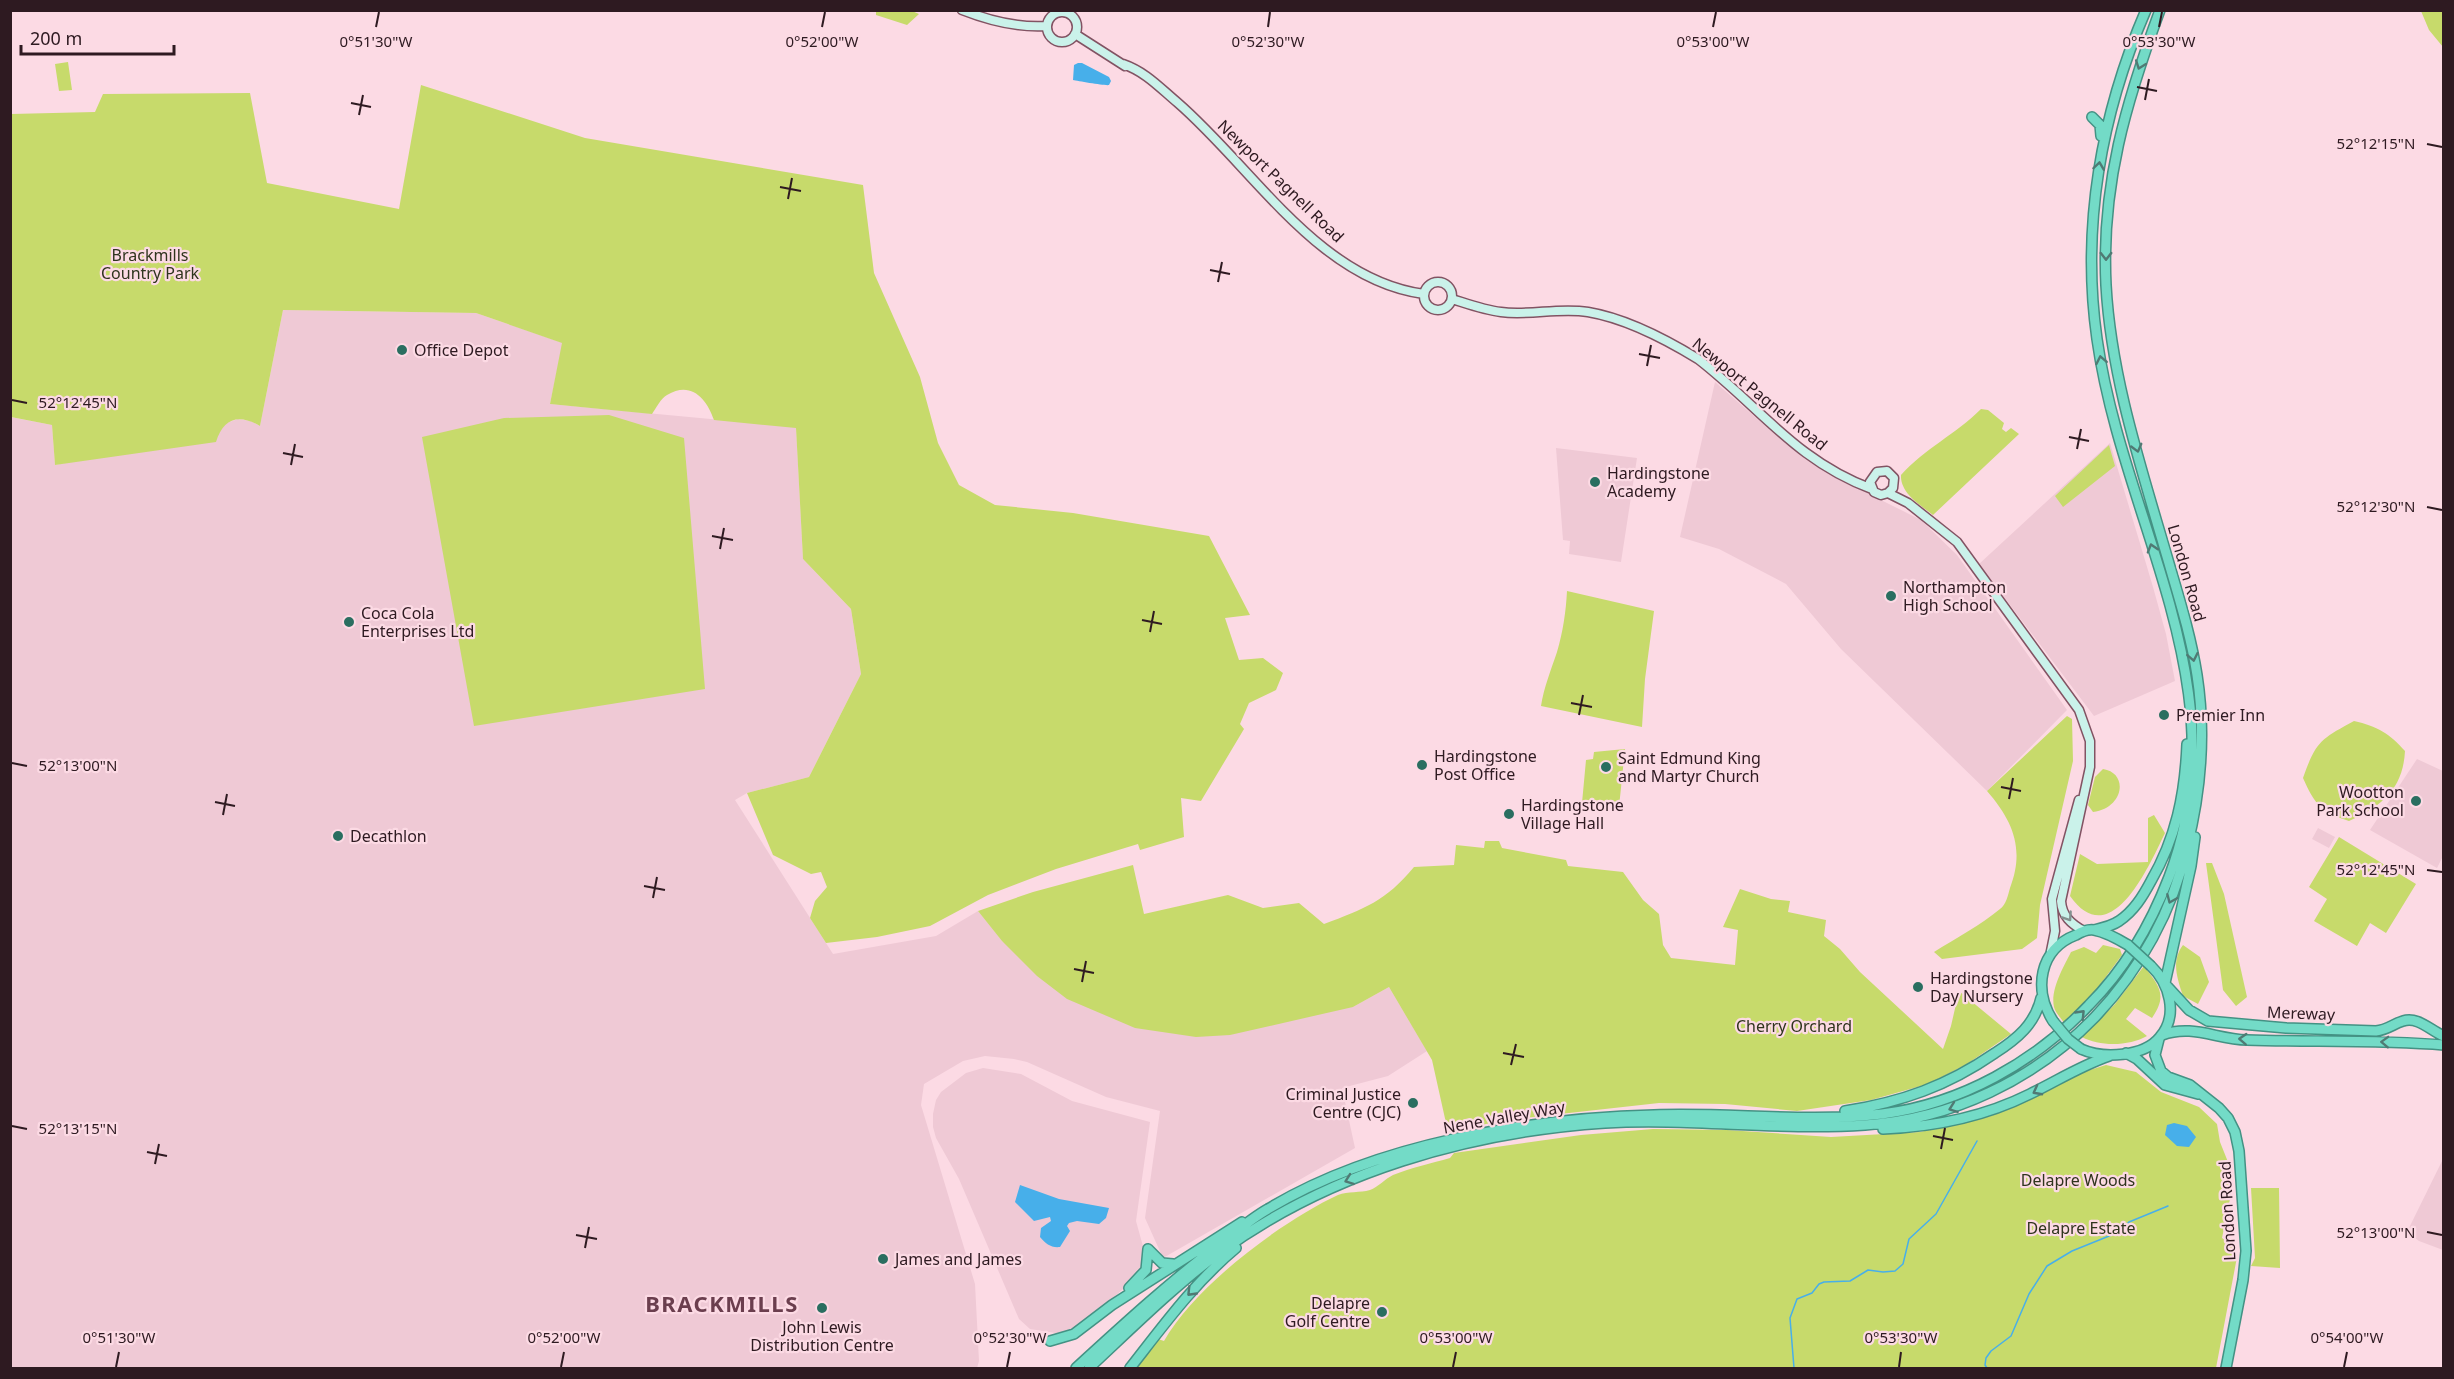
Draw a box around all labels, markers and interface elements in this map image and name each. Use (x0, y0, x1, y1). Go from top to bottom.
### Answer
scale bar (21, 18, 174, 56)
text: 200 m (30, 26, 82, 50)
text: 0°51'30"W (339, 31, 413, 51)
text: 0°52'00"W (785, 31, 859, 51)
text: 0°52'30"W (1231, 31, 1305, 51)
text: 0°53'00"W (1676, 31, 1750, 51)
text: 0°53'30"W (2122, 31, 2196, 51)
one-way arrow (2134, 59, 2147, 70)
street label: Newport Pagnell Road (1213, 115, 1349, 247)
text: 52°12'15"N (2337, 133, 2415, 153)
one-way arrow (2092, 161, 2104, 171)
park label: Brackmills Country Park (101, 244, 199, 284)
one-way arrow (2100, 252, 2112, 261)
street label: Newport Pagnell Road (1688, 333, 1832, 455)
place label: Office Depot (414, 339, 509, 361)
marker: Office Depot (395, 343, 409, 357)
one-way arrow (2095, 355, 2108, 365)
text: 52°12'45"N (39, 392, 117, 412)
one-way arrow (2129, 443, 2142, 453)
place label: Hardingstone Academy (1607, 462, 1710, 502)
marker: Hardingstone Academy (1588, 475, 1602, 489)
text: 52°12'30"N (2337, 496, 2415, 516)
street label: London Road (2163, 522, 2211, 624)
one-way arrow (2147, 543, 2159, 554)
place label: Northampton High School (1903, 576, 2006, 616)
marker: Northampton High School (1884, 589, 1898, 603)
place label: Coca Cola Enterprises Ltd (361, 602, 474, 642)
marker: Coca Cola Enterprises Ltd (342, 615, 356, 629)
one-way arrow (2186, 651, 2199, 661)
place label: Premier Inn (2176, 704, 2265, 726)
marker: Premier Inn (2157, 708, 2171, 722)
place label: Hardingstone Post Office (1434, 745, 1537, 785)
place label: Saint Edmund King and Martyr Church (1618, 747, 1761, 787)
text: 52°13'00"N (39, 755, 117, 775)
marker: Hardingstone Post Office (1415, 758, 1429, 772)
marker: Saint Edmund King and Martyr Church (1599, 760, 1613, 774)
place label: Wootton Park School (2316, 781, 2404, 821)
place label: Hardingstone Village Hall (1521, 794, 1624, 834)
marker: Wootton Park School (2409, 794, 2423, 808)
marker: Hardingstone Village Hall (1502, 807, 1516, 821)
place label: Decathlon (350, 825, 427, 847)
marker: Decathlon (331, 829, 345, 843)
text: 52°12'45"N (2337, 859, 2415, 879)
one-way arrow (2166, 892, 2178, 903)
one-way arrow (2060, 910, 2071, 921)
place label: Hardingstone Day Nursery (1930, 967, 2033, 1007)
marker: Hardingstone Day Nursery (1911, 980, 1925, 994)
street label: Mereway (2267, 1001, 2336, 1025)
one-way arrow (2074, 1010, 2085, 1021)
park label: Cherry Orchard (1736, 1015, 1852, 1037)
one-way arrow (2239, 1033, 2248, 1046)
one-way arrow (2381, 1036, 2390, 1048)
place label: Criminal Justice Centre (CJC) (1285, 1083, 1401, 1123)
one-way arrow (2032, 1084, 2043, 1095)
street label: Nene Valley Way (1441, 1095, 1568, 1139)
marker: Criminal Justice Centre (CJC) (1406, 1096, 1420, 1110)
one-way arrow (1948, 1100, 1959, 1113)
text: 52°13'15"N (39, 1118, 117, 1138)
street label: London Road (2213, 1161, 2241, 1261)
park label: Delapre Woods (2021, 1169, 2135, 1191)
one-way arrow (1344, 1173, 1354, 1186)
park label: Delapre Estate (2026, 1217, 2136, 1239)
text: 52°13'00"N (2337, 1222, 2415, 1242)
place label: James and James (893, 1248, 1022, 1270)
marker: James and James (876, 1252, 890, 1266)
one-way arrow (1187, 1285, 1198, 1295)
district label: BRACKMILLS (645, 1288, 799, 1318)
place label: Delapre Golf Centre (1285, 1292, 1370, 1332)
marker: John Lewis Distribution Centre (815, 1301, 829, 1315)
marker: Delapre Golf Centre (1375, 1305, 1389, 1319)
place label: John Lewis Distribution Centre (750, 1316, 894, 1356)
text: 0°51'30"W (82, 1327, 156, 1347)
text: 0°52'00"W (527, 1327, 601, 1347)
text: 0°52'30"W (973, 1327, 1047, 1347)
text: 0°53'00"W (1419, 1327, 1493, 1347)
text: 0°53'30"W (1864, 1327, 1938, 1347)
text: 0°54'00"W (2310, 1327, 2384, 1347)

